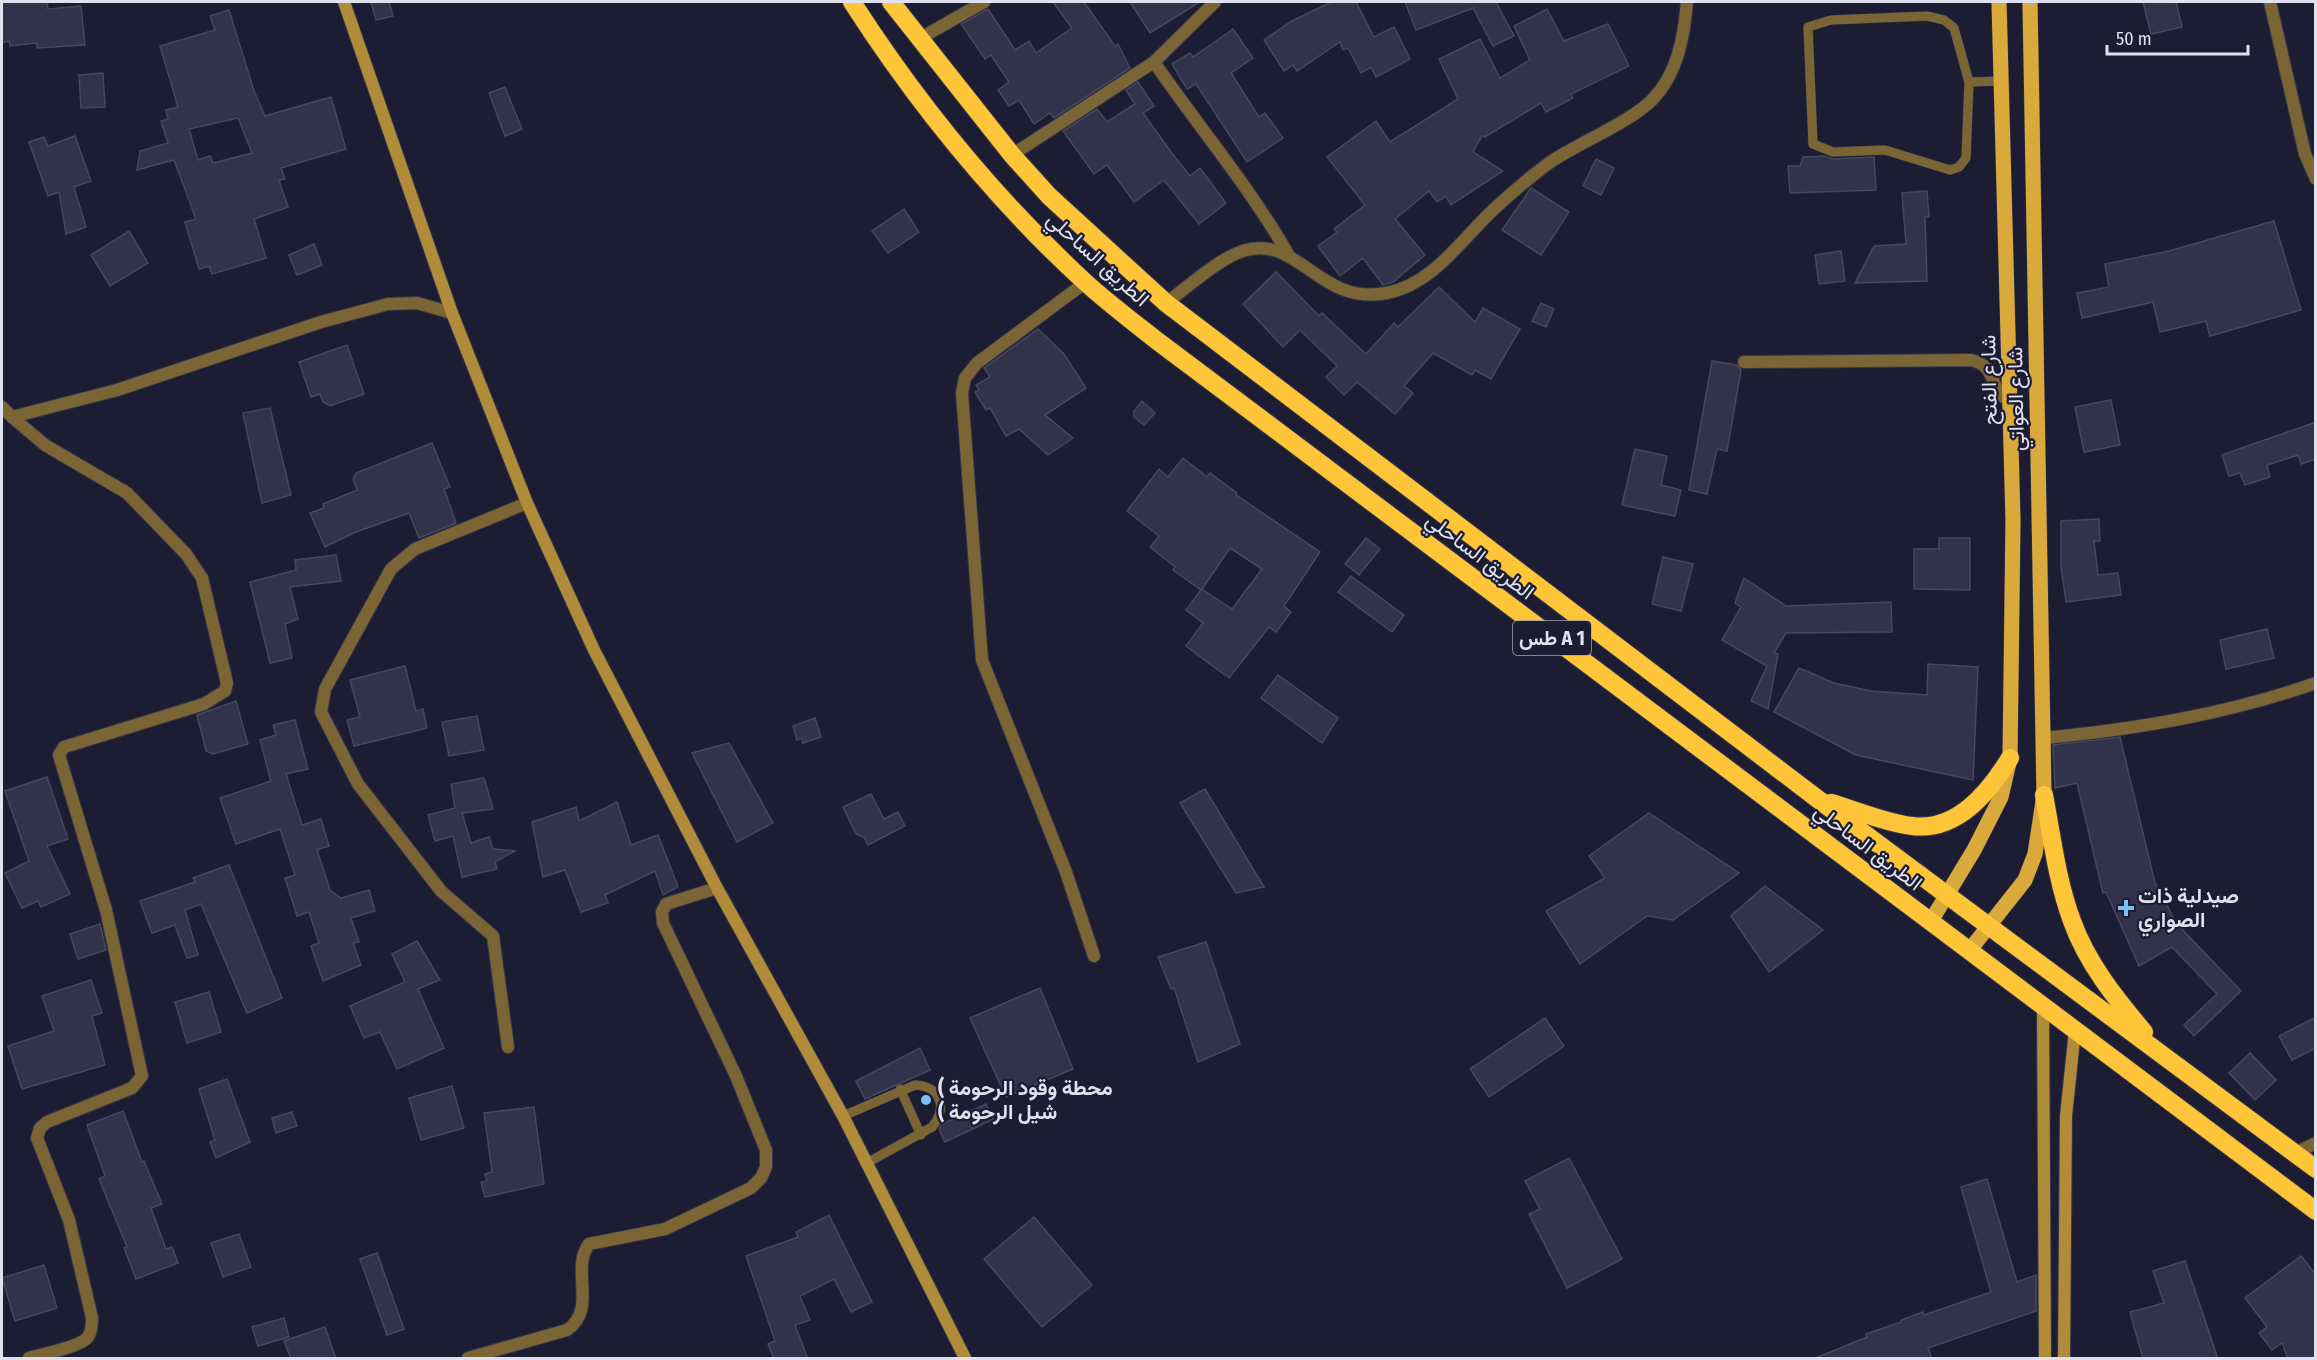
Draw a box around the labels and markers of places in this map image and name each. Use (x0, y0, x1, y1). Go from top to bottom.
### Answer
place label: صيدلية ذات الصواري (2138, 883, 2239, 937)
marker: صيدلية ذات الصواري (2119, 901, 2133, 915)
place label: ( محطة وقود الرحومة ( شيل الرحومة (938, 1075, 1113, 1125)
marker: ( محطة وقود الرحومة ( شيل الرحومة (919, 1093, 933, 1107)

